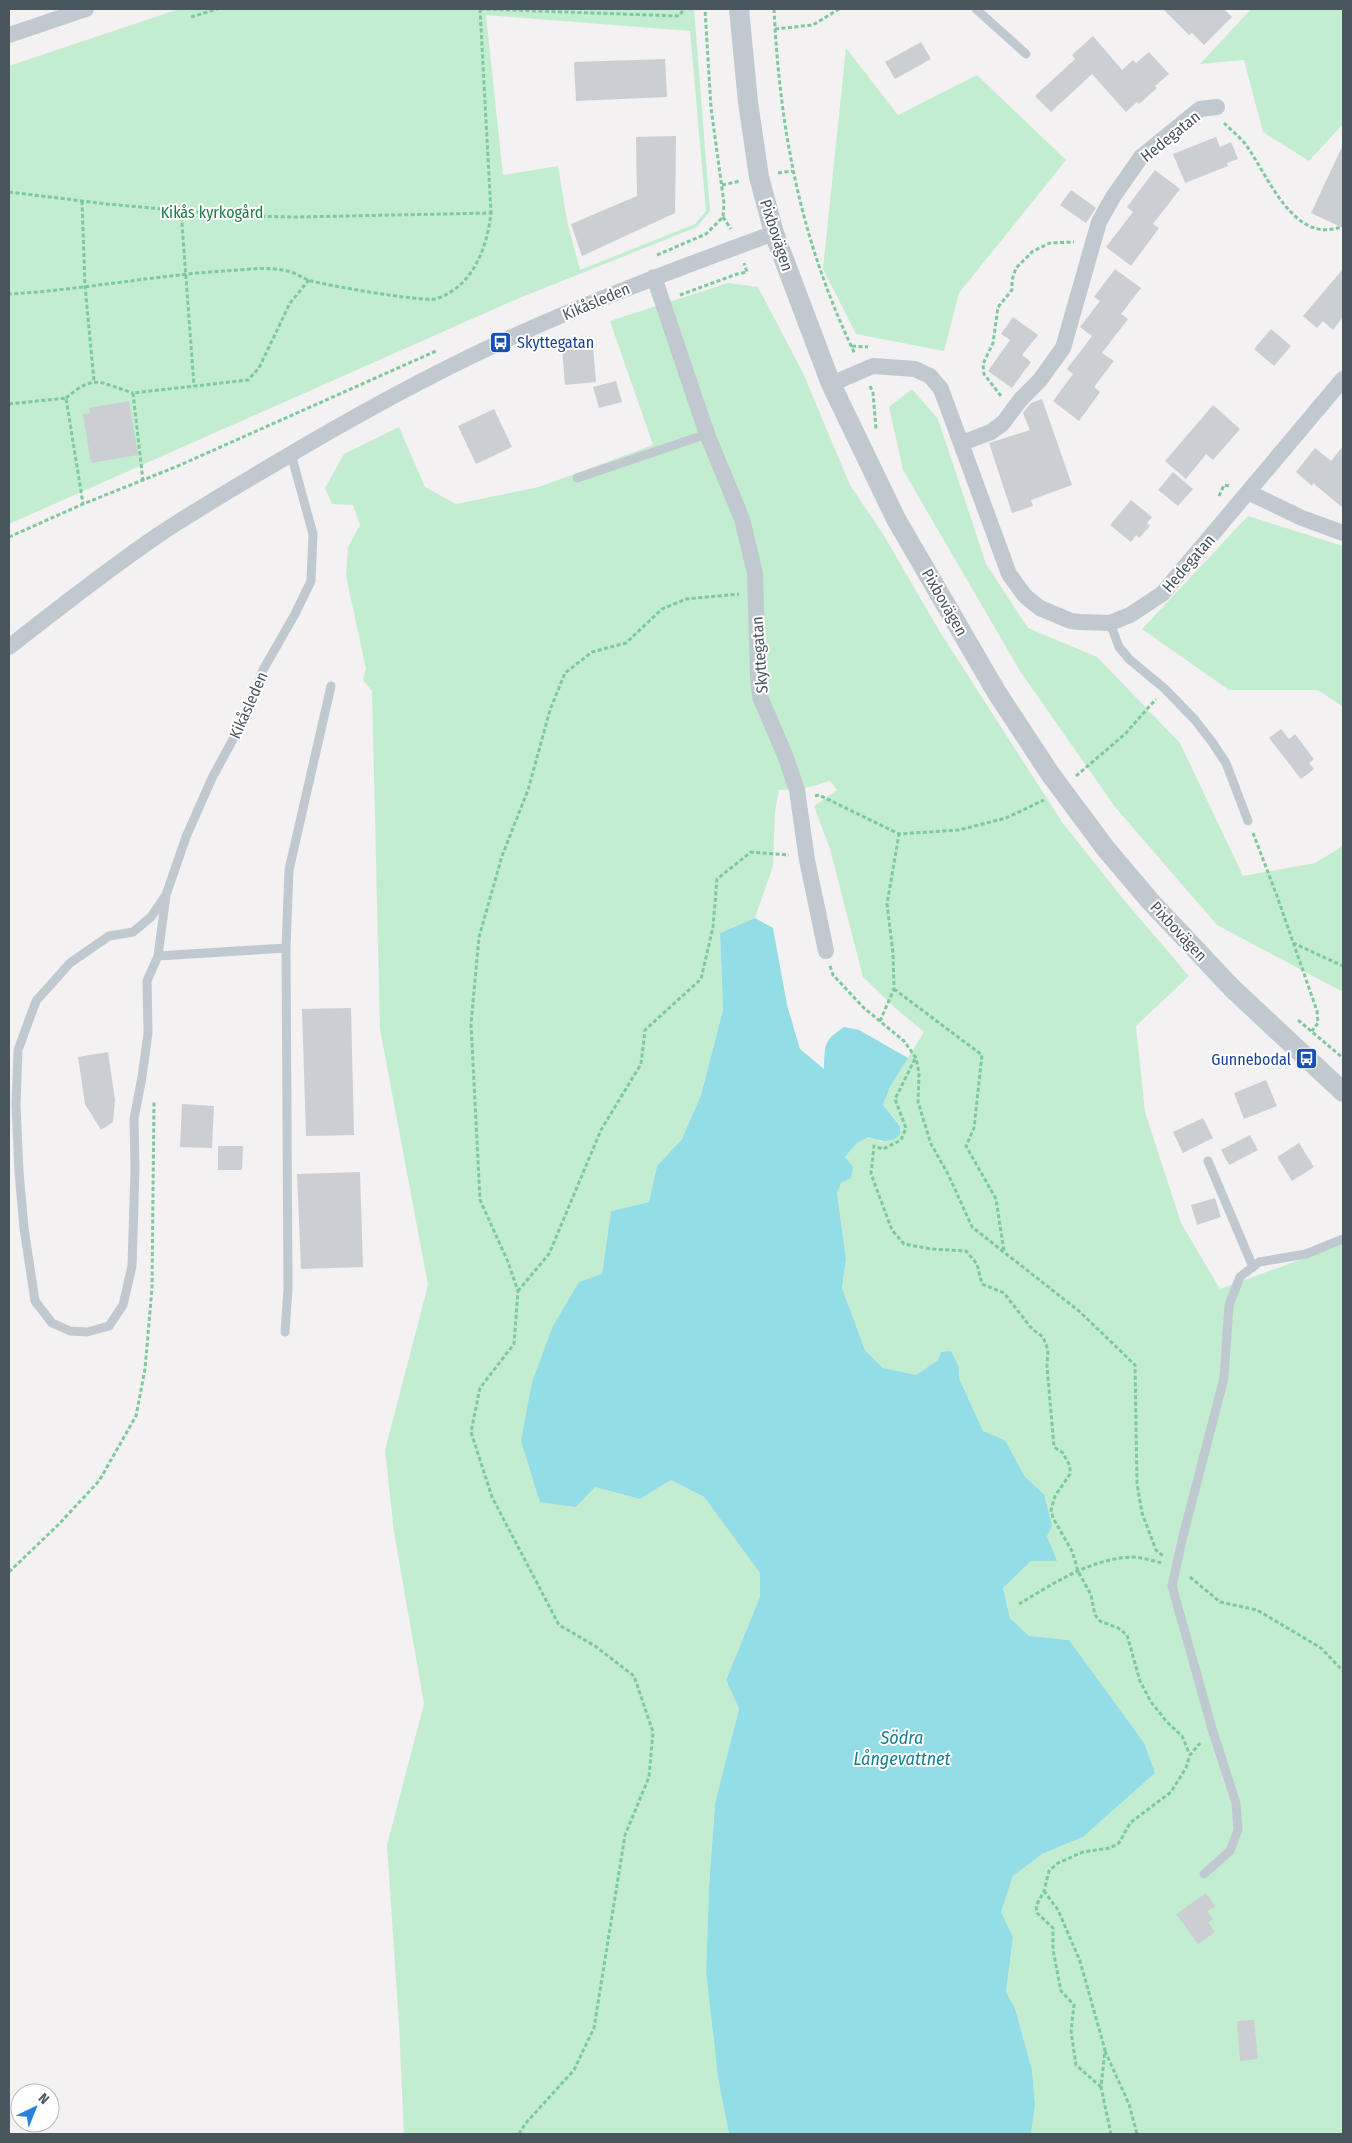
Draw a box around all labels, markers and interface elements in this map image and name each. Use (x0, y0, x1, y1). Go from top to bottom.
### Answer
street label: Hedegatan (1137, 107, 1204, 166)
street label: Pixbovägen (756, 197, 797, 273)
park label: Kikås kyrkogård (161, 203, 263, 222)
street label: Kikåsleden (560, 279, 633, 324)
bus stop icon: Skyttegatan (489, 330, 513, 354)
place label: Skyttegatan (517, 333, 594, 352)
street label: Hedegatan (1158, 530, 1219, 596)
street label: Pixbovägen (918, 565, 971, 639)
street label: Skyttegatan (747, 616, 772, 694)
street label: Kikåsleden (225, 669, 272, 742)
street label: Pixbovägen (1146, 898, 1211, 965)
bus stop icon: Gunnebodal (1295, 1047, 1319, 1071)
place label: Gunnebodal (1211, 1050, 1291, 1069)
water label: Södra Långevattnet (854, 1727, 951, 1770)
north arrow (10, 2083, 60, 2133)
text: N (35, 2090, 52, 2108)

